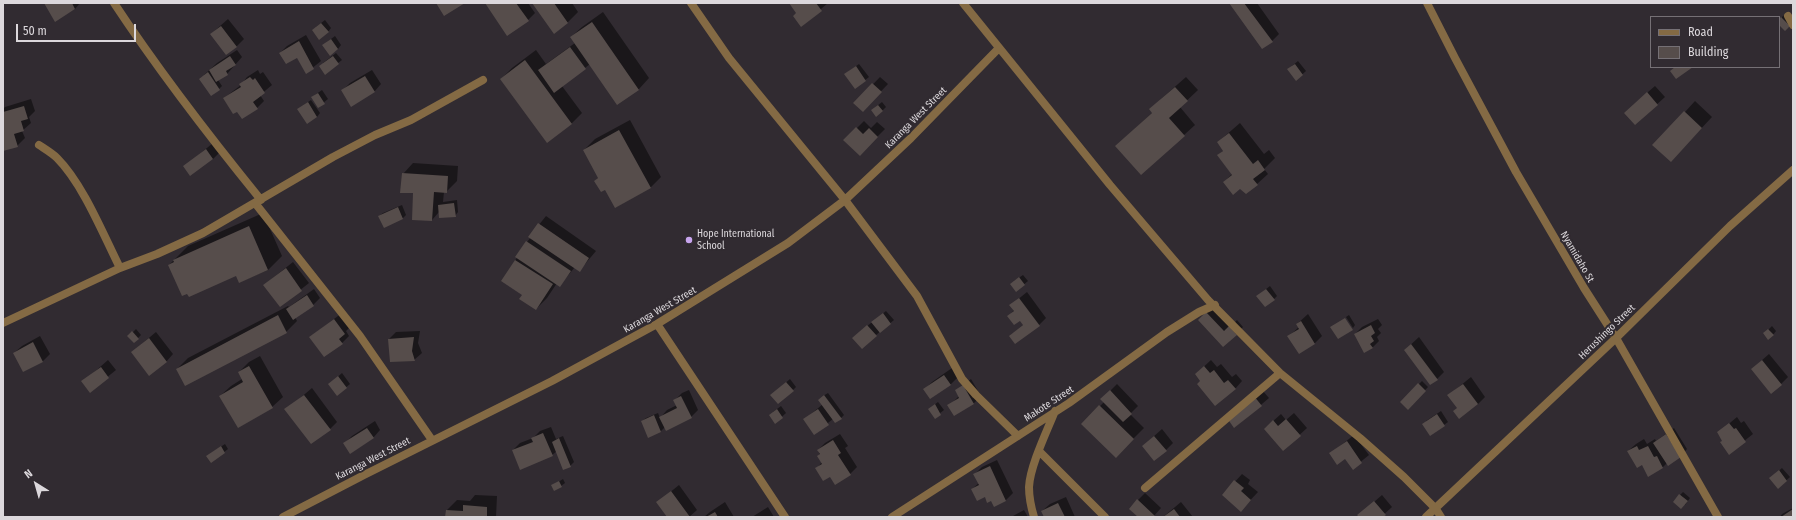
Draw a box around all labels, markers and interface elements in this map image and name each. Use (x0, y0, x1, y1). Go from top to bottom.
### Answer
scale bar (18, 16, 138, 42)
legend (1650, 16, 1780, 68)
text: 50 m (23, 24, 47, 38)
text: Road (1688, 25, 1713, 39)
text: Building (1688, 45, 1728, 59)
street label: Karanga West Street (883, 85, 949, 151)
place label: Hope International School (697, 228, 774, 252)
street label: Nyamidaho St (1558, 229, 1596, 285)
marker: Hope International School (684, 235, 694, 245)
street label: Karanga West Street (621, 284, 699, 336)
street label: Herushingo Street (1576, 302, 1638, 362)
street label: Makote Street (1022, 383, 1076, 425)
street label: Karanga West Street (334, 435, 412, 483)
north arrow (16, 464, 56, 504)
text: N (22, 467, 35, 481)

